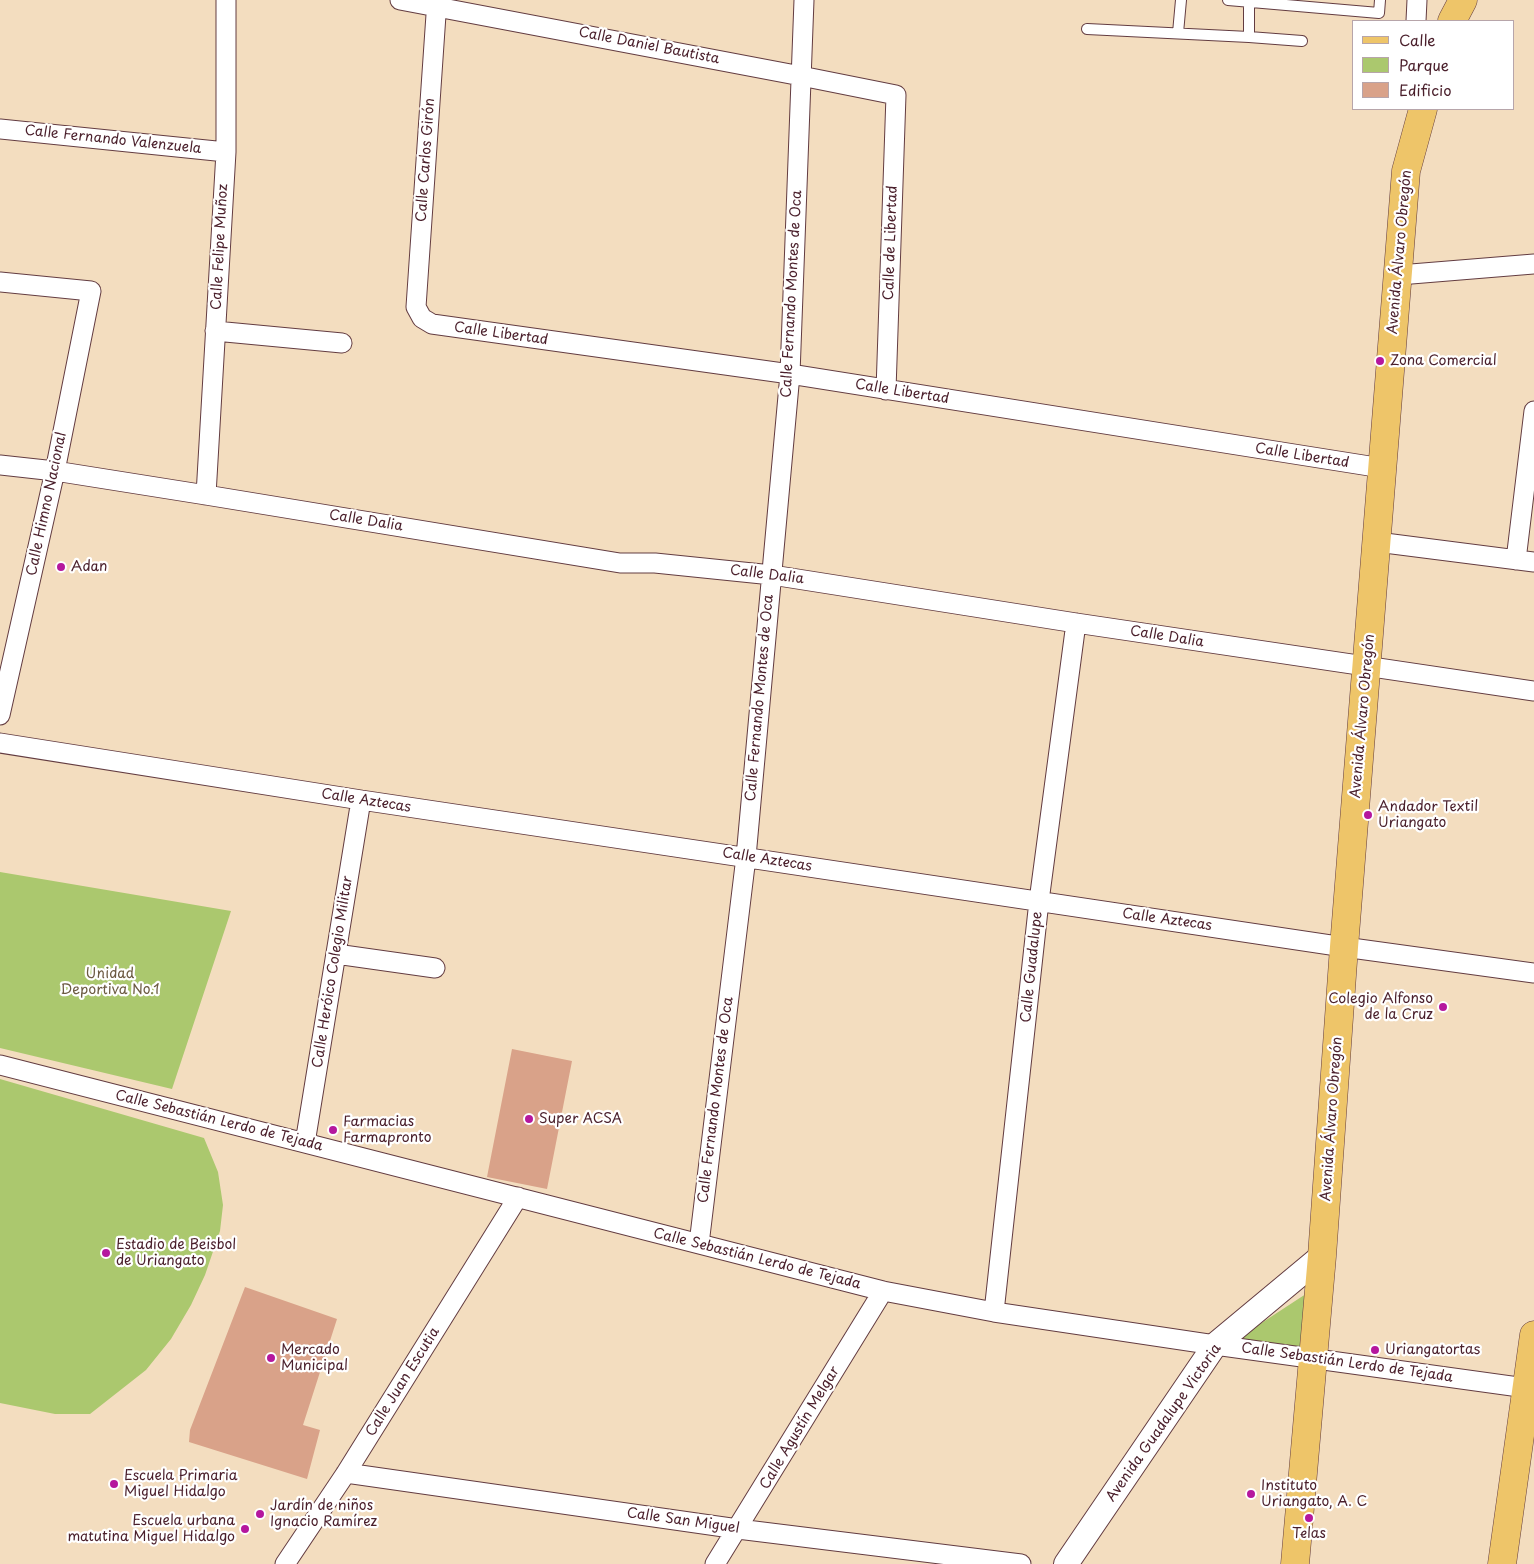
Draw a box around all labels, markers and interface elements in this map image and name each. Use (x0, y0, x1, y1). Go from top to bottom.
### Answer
legend (1352, 20, 1514, 110)
street label: Calle Daniel Bautista (577, 24, 721, 68)
text: Calle (1399, 28, 1436, 51)
text: Parque (1399, 53, 1449, 76)
text: Edificio (1399, 78, 1452, 101)
street label: Calle Carlos Girón (413, 98, 439, 222)
street label: Calle Fernando Valenzuela (24, 122, 202, 158)
street label: Avenida Álvaro Obregón (1384, 169, 1416, 335)
street label: Calle Felipe Muñoz (208, 183, 232, 311)
street label: Calle de Libertad (881, 185, 901, 301)
street label: Calle Fernando Montes de Oca (778, 190, 806, 398)
street label: Calle Libertad (453, 319, 549, 349)
place label: Zona Comercial (1390, 353, 1497, 369)
marker: Zona Comercial (1374, 355, 1386, 367)
street label: Calle Libertad (854, 376, 950, 408)
street label: Calle Himno Nacional (24, 431, 70, 577)
street label: Calle Libertad (1254, 440, 1350, 472)
street label: Calle Dalia (328, 507, 404, 535)
place label: Adan (71, 559, 108, 575)
marker: Adan (55, 561, 67, 573)
street label: Calle Dalia (729, 562, 805, 588)
street label: Calle Fernando Montes de Oca (743, 594, 777, 802)
street label: Calle Dalia (1129, 623, 1205, 651)
street label: Avenida Álvaro Obregón (1347, 633, 1379, 799)
street label: Calle Aztecas (320, 786, 412, 816)
place label: Andador Textil Uriangato (1378, 799, 1478, 832)
marker: Andador Textil Uriangato (1362, 809, 1374, 821)
street label: Calle Aztecas (721, 845, 813, 875)
street label: Calle Heróico Colegio Militar (310, 875, 356, 1069)
street label: Calle Aztecas (1121, 905, 1213, 935)
street label: Calle Guadalupe (1018, 911, 1046, 1023)
park label: Unidad Deportiva No.1 (60, 966, 160, 999)
place label: Colegio Alfonso de la Cruz (1328, 991, 1433, 1024)
street label: Calle Fernando Montes de Oca (695, 996, 737, 1204)
marker: Colegio Alfonso de la Cruz (1437, 1001, 1449, 1013)
street label: Avenida Álvaro Obregón (1318, 1036, 1346, 1202)
street label: Calle Sebastián Lerdo de Tejada (113, 1087, 325, 1155)
place label: Super ACSA (539, 1111, 622, 1127)
marker: Super ACSA (523, 1113, 535, 1125)
place label: Farmacias Farmapronto (343, 1114, 432, 1146)
marker: Farmacias Farmapronto (327, 1124, 339, 1136)
street label: Calle Sebastián Lerdo de Tejada (651, 1225, 863, 1293)
place label: Estadio de Beisbol de Uriangato (116, 1237, 236, 1270)
marker: Estadio de Beisbol de Uriangato (100, 1247, 112, 1259)
street label: Calle Juan Escutia (363, 1324, 443, 1440)
street label: Calle Sebastián Lerdo de Tejada (1240, 1340, 1454, 1386)
street label: Avenida Guadalupe Victoria (1103, 1341, 1225, 1505)
place label: Mercado Municipal (281, 1342, 348, 1374)
place label: Uriangatortas (1385, 1342, 1480, 1358)
marker: Uriangatortas (1369, 1344, 1381, 1356)
marker: Mercado Municipal (265, 1352, 277, 1364)
street label: Calle Agustín Melgar (757, 1363, 843, 1493)
place label: Escuela Primaria Miguel Hidalgo (124, 1468, 238, 1500)
marker: Escuela Primaria Miguel Hidalgo (108, 1478, 120, 1490)
place label: Instituto Uriangato, A. C (1261, 1478, 1367, 1510)
marker: Instituto Uriangato, A. C (1245, 1488, 1257, 1500)
place label: Jardín de niños Ignacio Ramírez (270, 1498, 377, 1530)
street label: Calle San Miguel (626, 1505, 740, 1537)
marker: Jardín de niños Ignacio Ramírez (254, 1508, 266, 1520)
marker: Telas (1303, 1512, 1315, 1524)
place label: Escuela urbana matutina Miguel Hidalgo (67, 1513, 235, 1545)
marker: Escuela urbana matutina Miguel Hidalgo (239, 1523, 251, 1535)
place label: Telas (1292, 1526, 1326, 1542)

